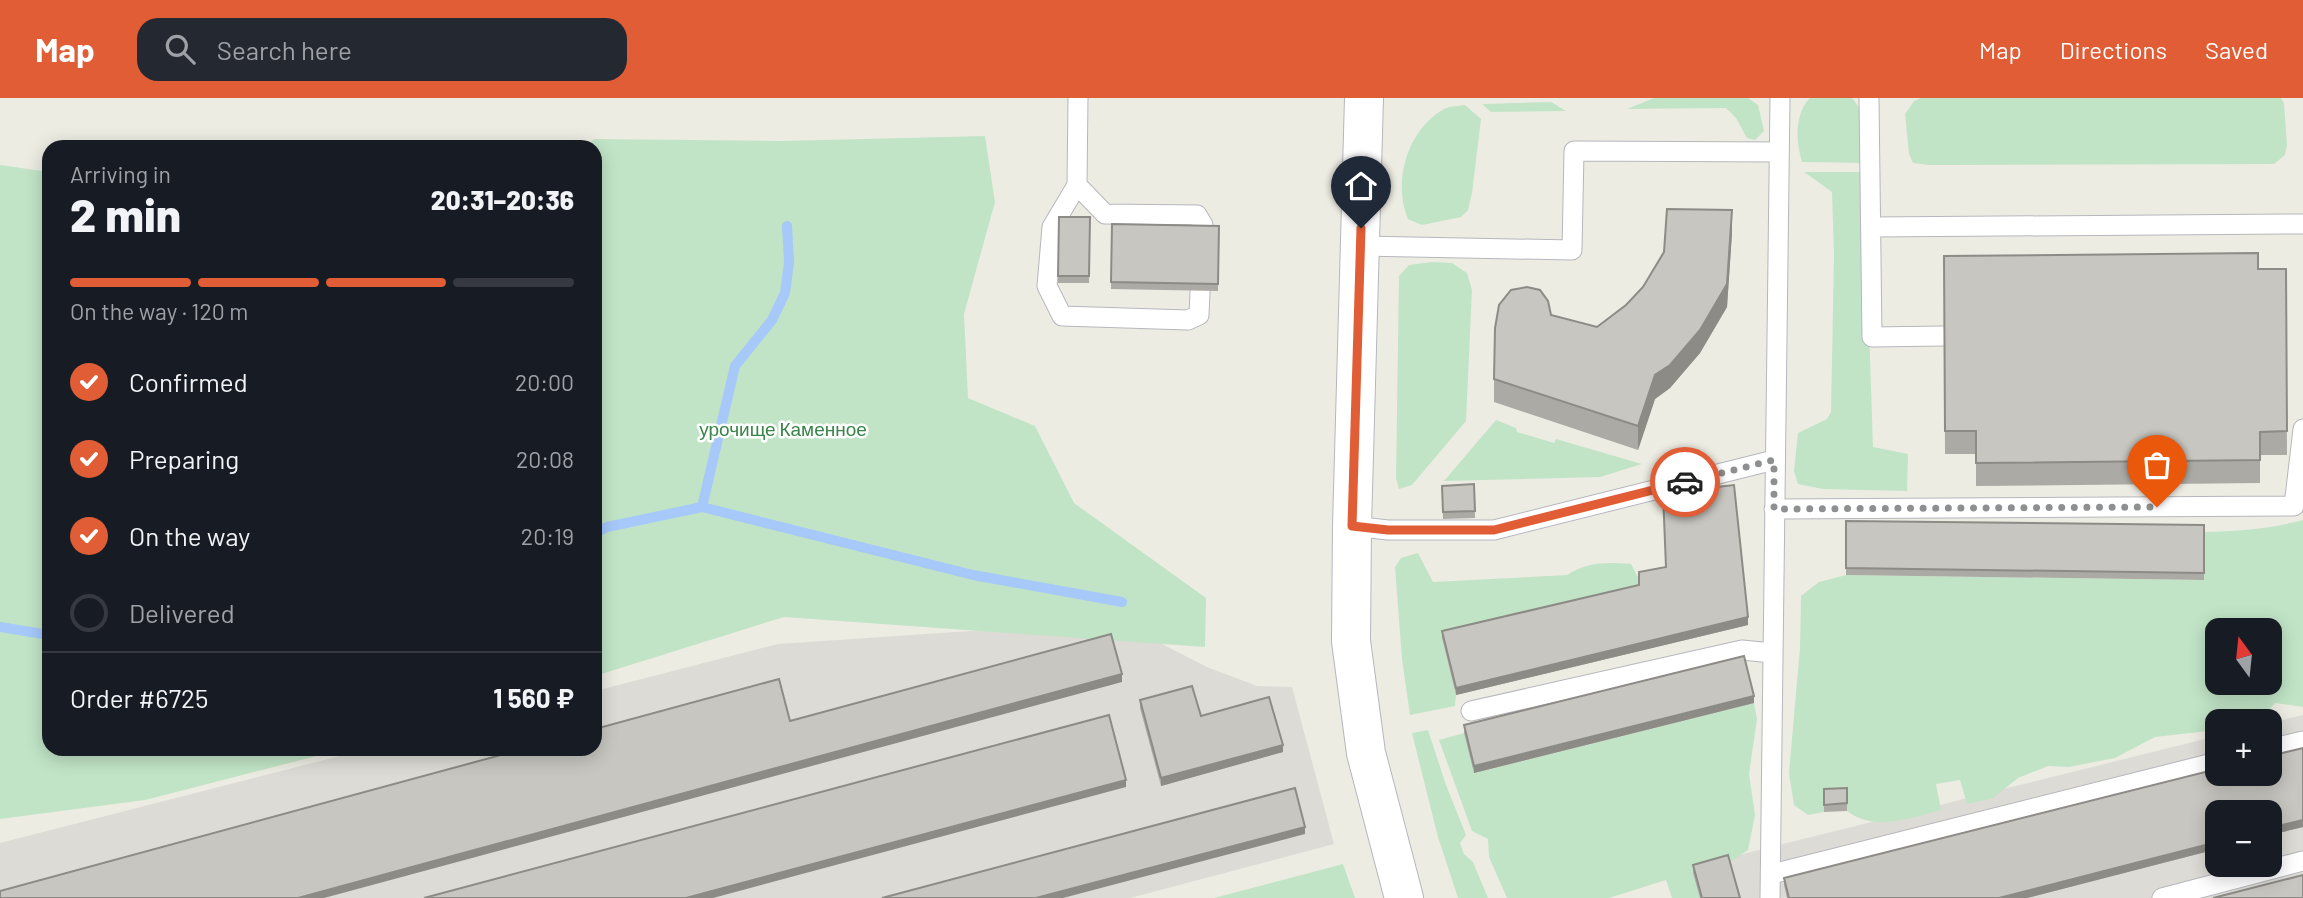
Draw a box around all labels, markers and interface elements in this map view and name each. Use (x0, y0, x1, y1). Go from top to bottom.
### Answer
search box (137, 18, 627, 81)
text: Map (35, 29, 95, 69)
icon: search (161, 30, 199, 68)
text: Search here (217, 34, 352, 65)
text: Map (1979, 35, 2022, 64)
text: Directions (2060, 35, 2167, 64)
text: Saved (2205, 35, 2268, 64)
pin (1331, 156, 1391, 228)
text: Arriving in (70, 160, 171, 188)
icon: home (1342, 167, 1380, 205)
text: 20:31–20:36 (431, 184, 574, 215)
text: 2 min (70, 186, 181, 241)
text: On the way · 120 m (70, 297, 248, 325)
icon: check (70, 363, 108, 401)
text: Confirmed (129, 366, 248, 397)
text: 20:00 (515, 368, 574, 396)
park label: урочище Каменное (699, 417, 867, 440)
pin (2127, 435, 2187, 507)
icon: check (70, 440, 108, 478)
text: Preparing (129, 443, 239, 474)
text: 20:08 (516, 445, 574, 473)
icon: bag (2138, 446, 2176, 484)
courier (1650, 447, 1720, 517)
icon: car (1666, 463, 1704, 501)
icon: check (70, 517, 108, 555)
text: On the way (129, 520, 250, 551)
text: 20:19 (521, 522, 574, 550)
text: Delivered (129, 597, 235, 628)
north arrow (2205, 618, 2282, 695)
map controls (2205, 618, 2282, 877)
text: Order #6725 (70, 682, 208, 713)
text: 1 560 ₽ (493, 682, 574, 713)
button: + (2205, 709, 2282, 786)
button: − (2205, 800, 2282, 877)

